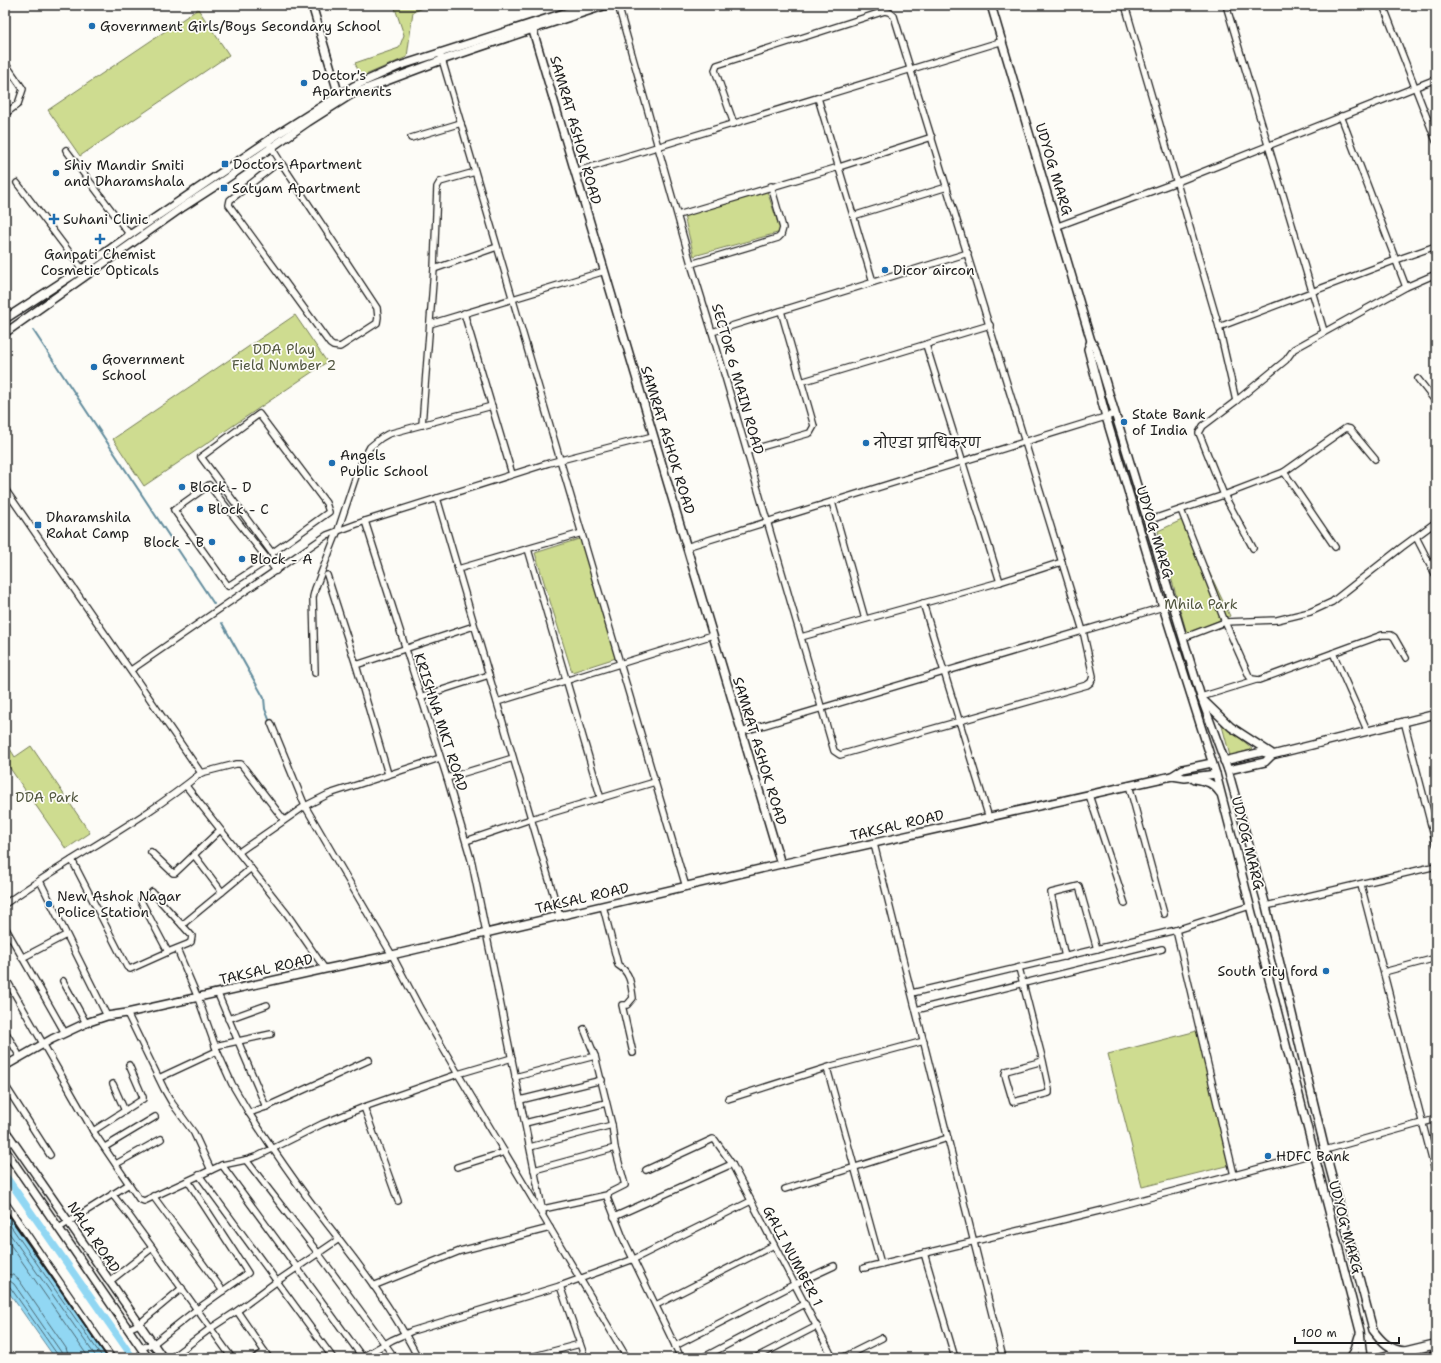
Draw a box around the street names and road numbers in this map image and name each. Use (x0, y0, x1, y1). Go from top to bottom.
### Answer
street label: SAMRAT ASHOK ROAD (546, 54, 606, 206)
street label: UDYOG MARG (1031, 121, 1077, 218)
street label: SECTOR 6 MAIN ROAD (708, 302, 768, 456)
street label: SAMRAT ASHOK ROAD (637, 364, 699, 516)
street label: UDYOG MARG (1132, 484, 1178, 581)
street label: KRISHNA MKT ROAD (410, 651, 472, 793)
street label: SAMRAT ASHOK ROAD (729, 675, 791, 827)
street label: UDYOG MARG (1228, 794, 1268, 892)
street label: TAKSAL ROAD (848, 805, 946, 845)
street label: TAKSAL ROAD (533, 878, 631, 918)
street label: TAKSAL ROAD (217, 949, 315, 989)
street label: UDYOG MARG (1325, 1178, 1367, 1276)
street label: NALA ROAD (64, 1198, 124, 1276)
street label: GALI NUMBER 1 (759, 1203, 827, 1309)

